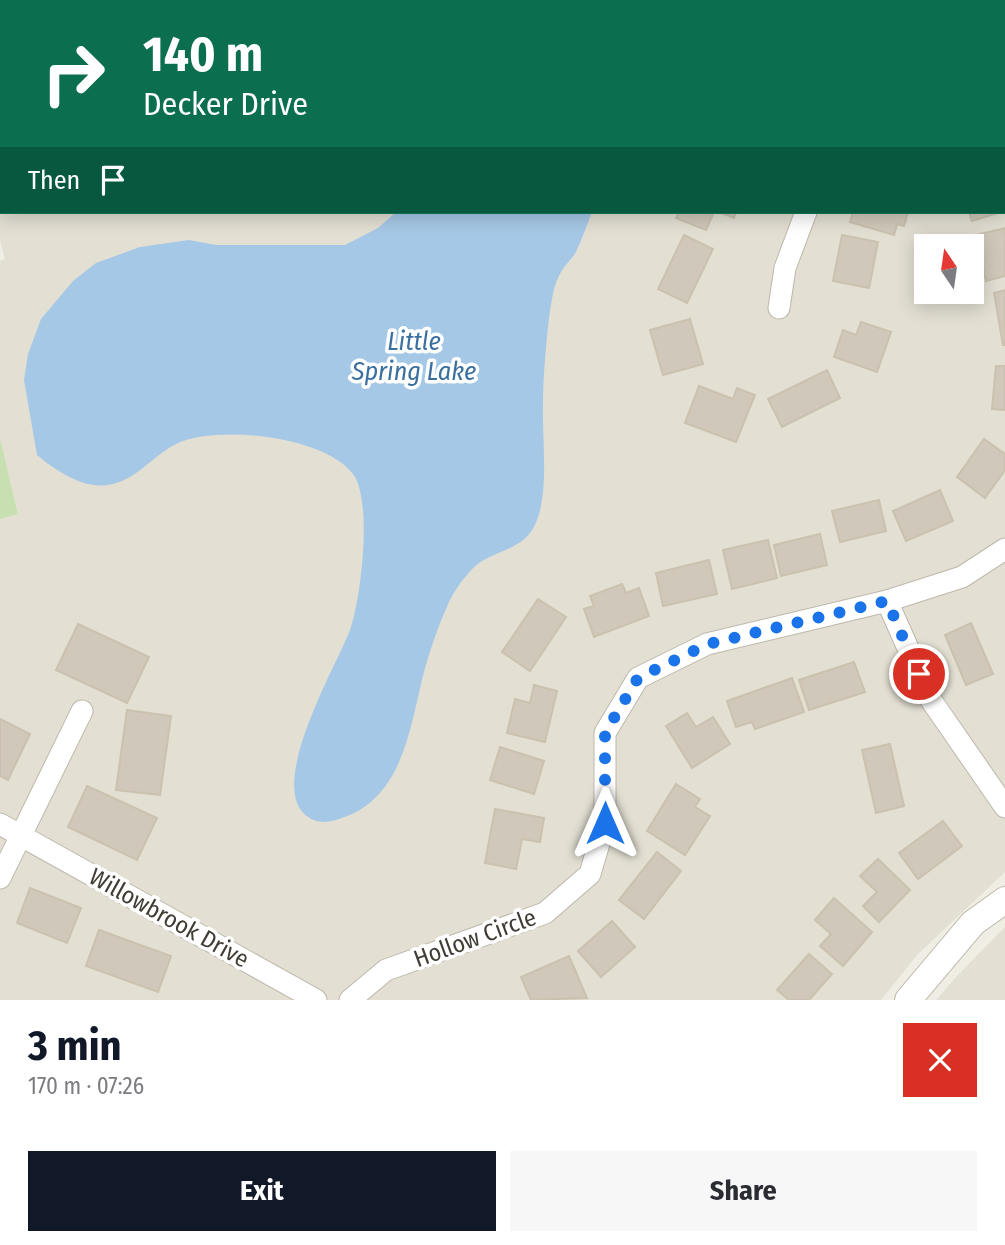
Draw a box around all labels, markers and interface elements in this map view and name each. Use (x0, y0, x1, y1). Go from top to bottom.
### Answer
text: 140 m (143, 25, 263, 84)
icon: right (28, 28, 119, 119)
text: Decker Drive (143, 85, 308, 123)
icon: arrive (94, 161, 132, 199)
text: Then (28, 165, 80, 196)
north arrow (914, 234, 984, 304)
map controls (914, 234, 984, 304)
water label: Little Spring Lake (351, 326, 476, 387)
pin (889, 644, 949, 704)
icon: arrive (900, 655, 938, 693)
position arrow (568, 786, 642, 860)
street label: Willowbrook Drive (84, 863, 254, 973)
street label: Hollow Circle (410, 903, 540, 973)
text: 3 min (28, 1021, 122, 1071)
button: close (903, 1023, 977, 1097)
text: 170 m · 07:26 (28, 1072, 144, 1100)
button: Exit (28, 1151, 496, 1231)
button: Share (510, 1151, 977, 1231)

